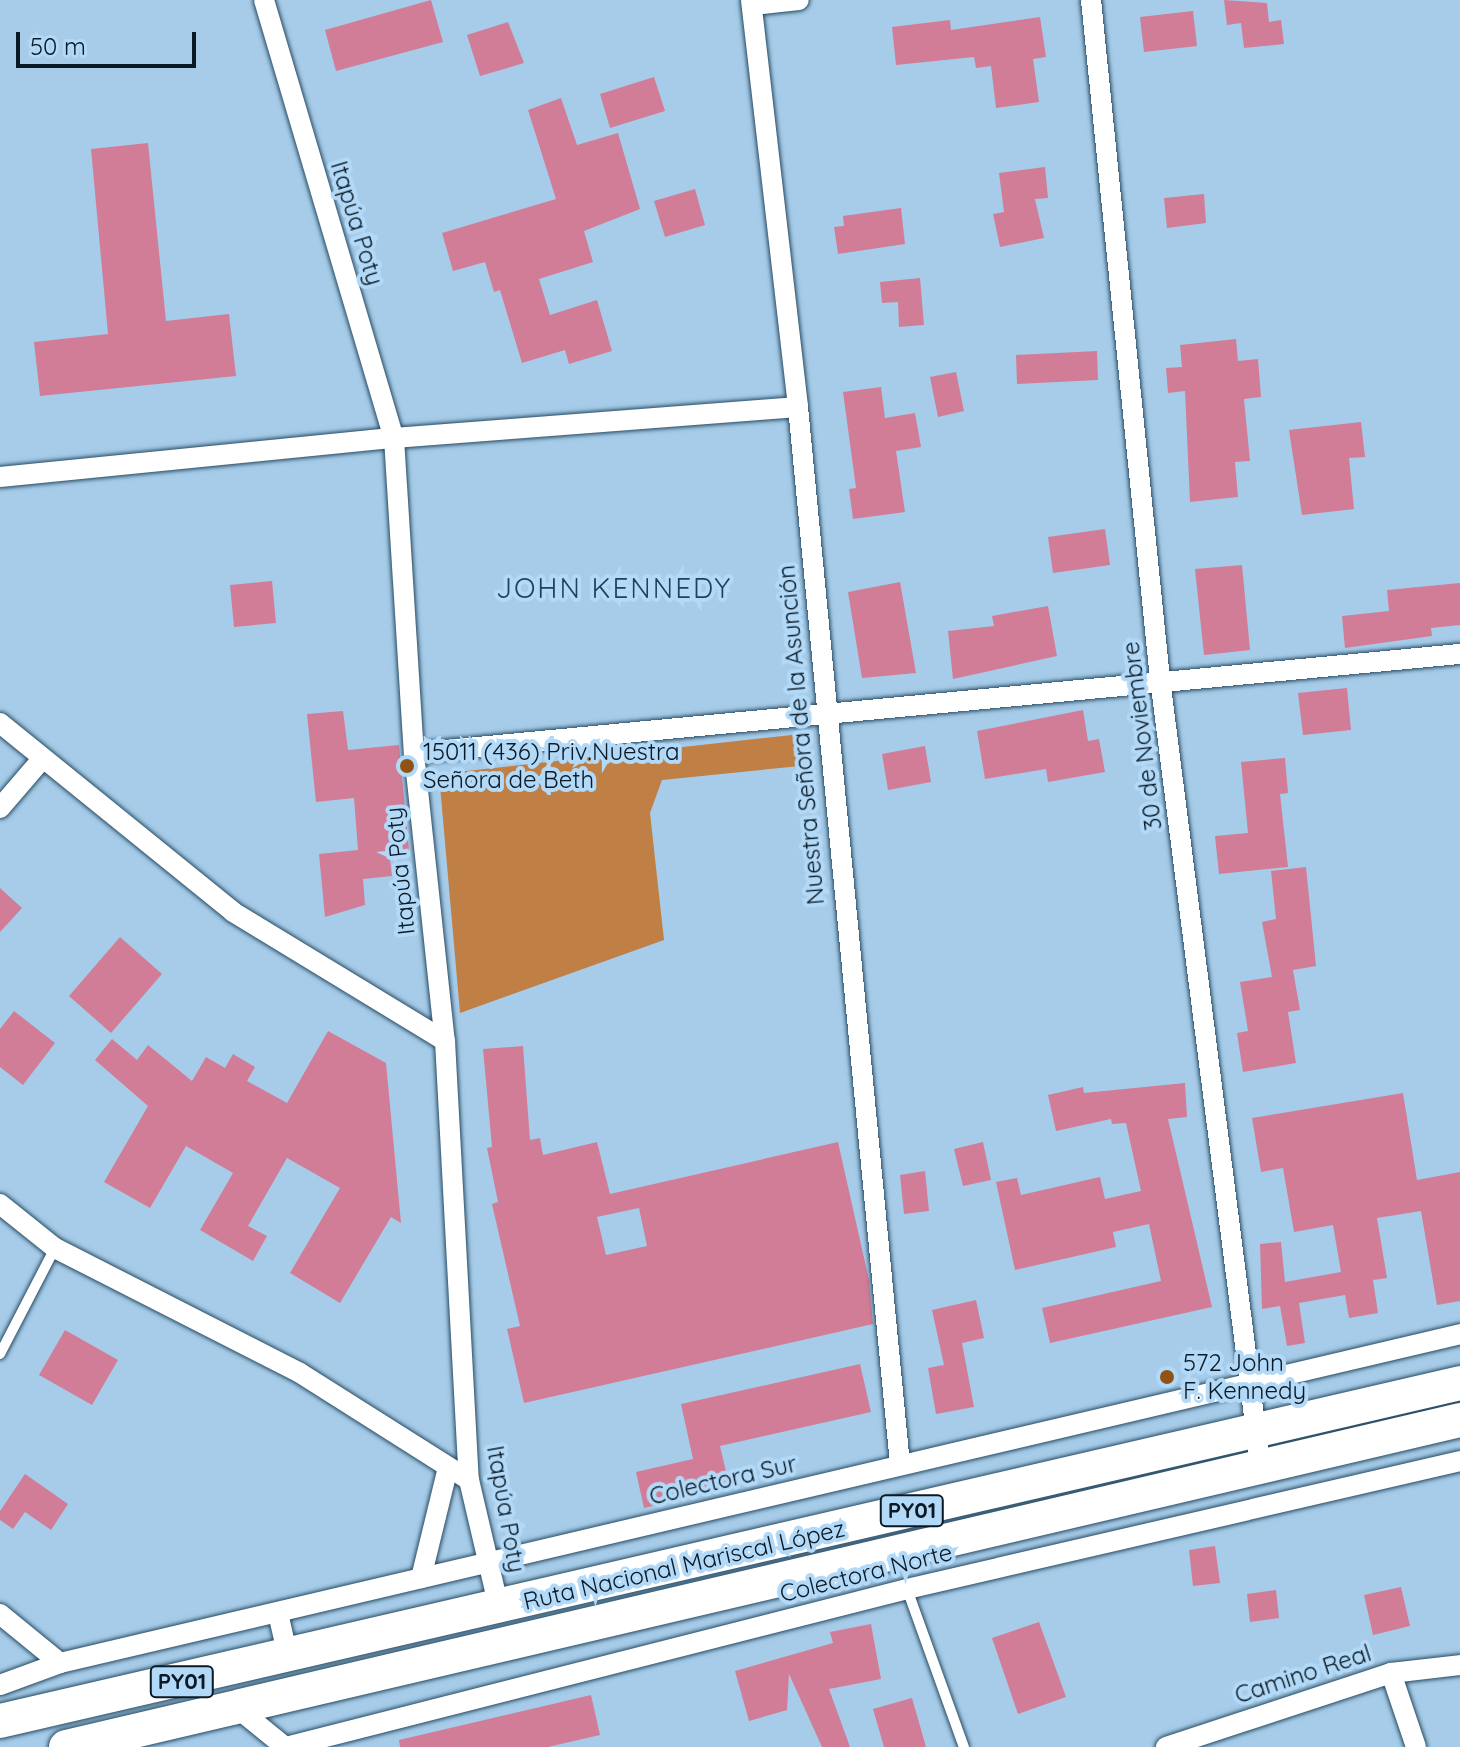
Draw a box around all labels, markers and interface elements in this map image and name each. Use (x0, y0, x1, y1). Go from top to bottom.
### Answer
scale bar (20, 16, 200, 66)
text: 50 m (30, 31, 86, 61)
street label: Itapúa Poty (324, 157, 390, 289)
street label: Nuestra Señora de la Asunción (772, 564, 830, 906)
district label: JOHN KENNEDY (496, 571, 732, 605)
street label: 30 de Noviembre (1116, 640, 1168, 832)
place label: 15011 (436) Priv.Nuestra Señora de Beth (423, 738, 679, 794)
marker: 15011 (436) Priv.Nuestra Señora de Beth (398, 757, 416, 775)
street label: Itapúa Poty (379, 806, 421, 936)
place label: 572 John F. Kennedy (1183, 1349, 1306, 1405)
marker: 572 John F. Kennedy (1158, 1368, 1176, 1386)
street label: Itapúa Poty (481, 1443, 531, 1575)
street label: Colectora Sur (646, 1449, 800, 1511)
road number: PY01 (878, 1493, 946, 1529)
street label: Ruta Nacional Mariscal López (520, 1514, 848, 1616)
street label: Colectora Norte (777, 1538, 955, 1608)
street label: Camino Real (1231, 1638, 1375, 1710)
road number: PY01 (148, 1664, 216, 1700)

